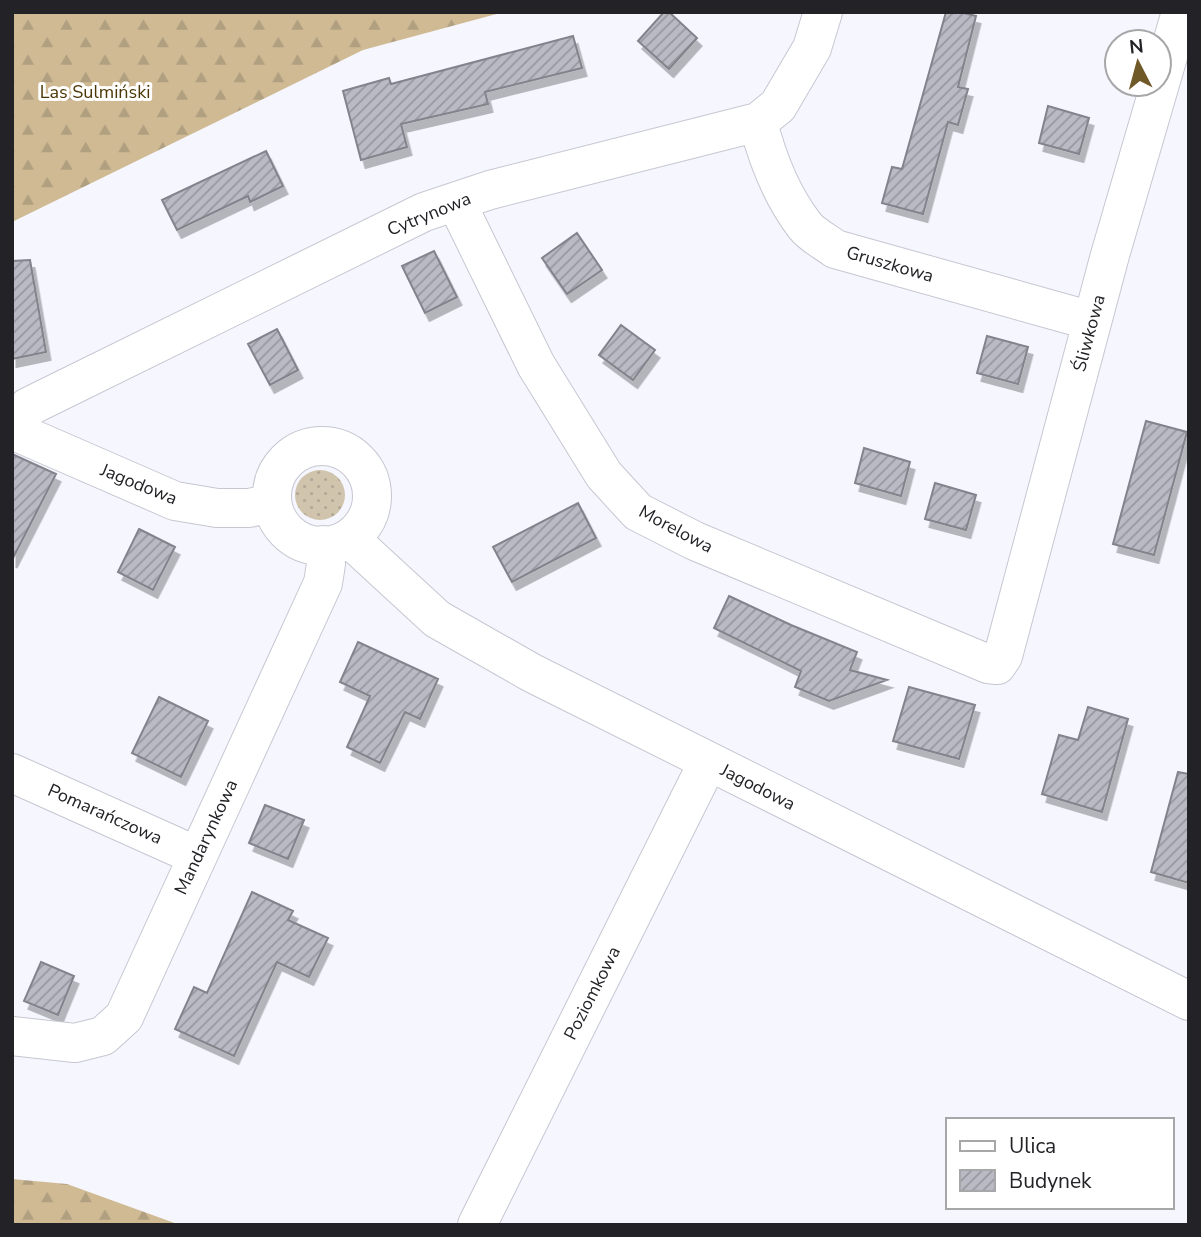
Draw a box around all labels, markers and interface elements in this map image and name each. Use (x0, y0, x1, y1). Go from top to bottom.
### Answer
north arrow (1103, 28, 1173, 98)
text: N (1128, 33, 1145, 61)
park label: Las Sulmiński (40, 80, 150, 104)
street label: Cytrynowa (384, 186, 474, 242)
street label: Gruszkowa (844, 240, 936, 288)
street label: Śliwkowa (1067, 292, 1111, 374)
street label: Jagodowa (96, 457, 181, 510)
street label: Morelowa (635, 499, 717, 559)
street label: Jagodowa (716, 758, 799, 816)
street label: Mandarynkowa (169, 775, 243, 899)
street label: Pomarańczowa (44, 778, 166, 850)
street label: Poziomkowa (558, 942, 626, 1044)
legend (946, 1118, 1173, 1209)
text: Ulica (1009, 1132, 1056, 1160)
text: Budynek (1009, 1167, 1092, 1195)

